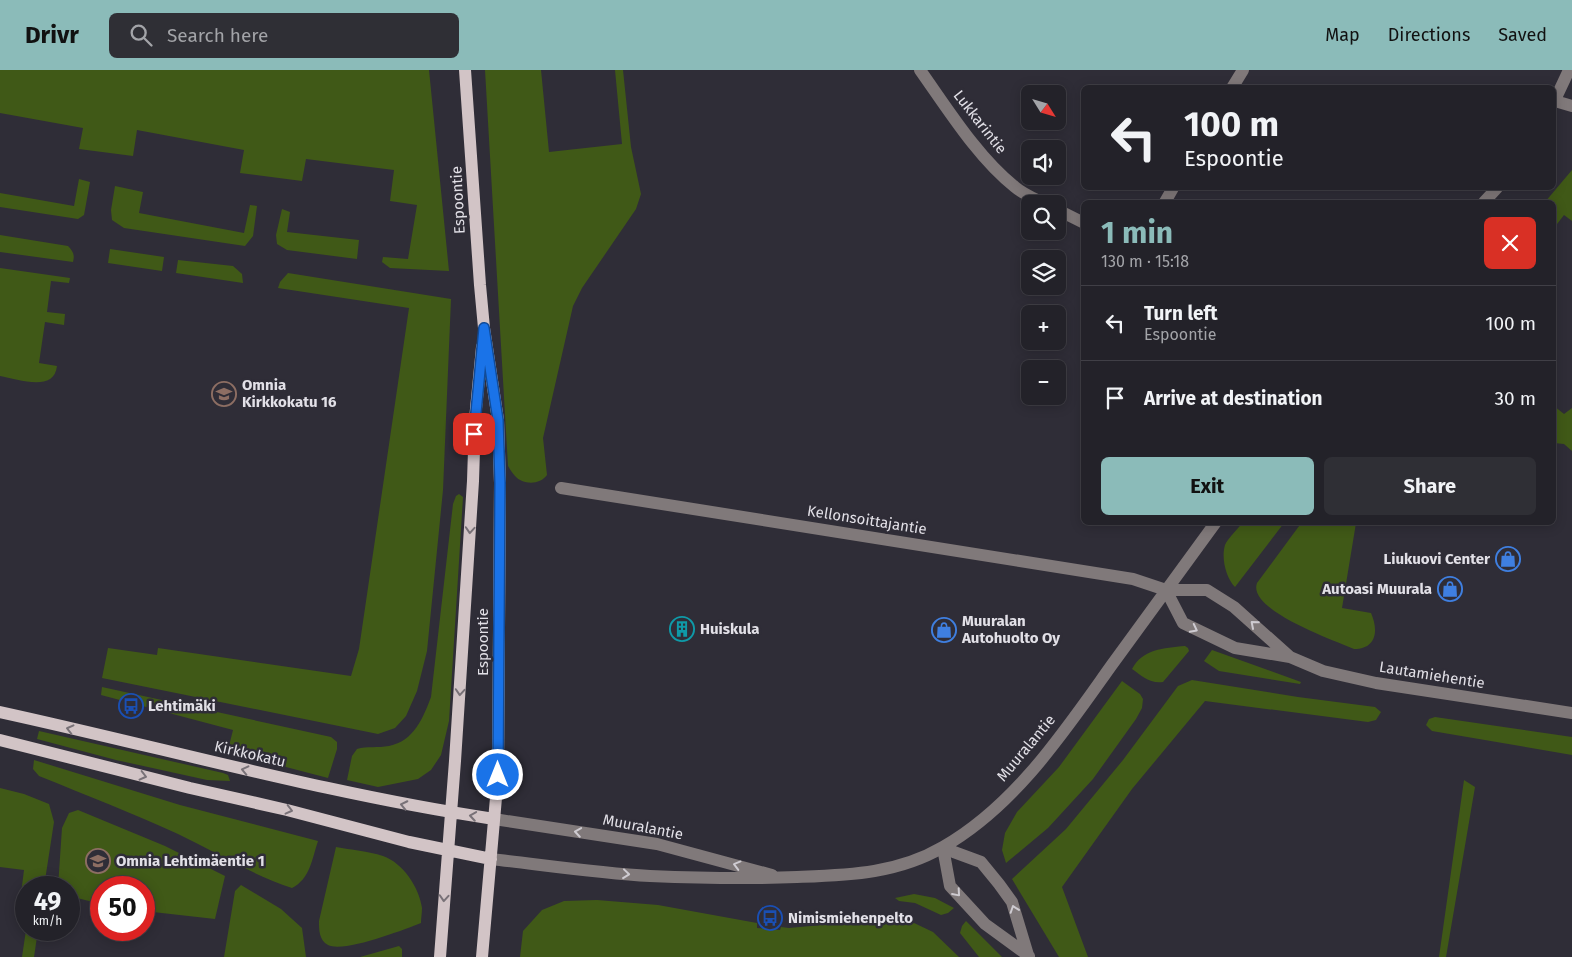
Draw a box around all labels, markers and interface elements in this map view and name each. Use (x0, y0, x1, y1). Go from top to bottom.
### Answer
search box (109, 13, 459, 58)
text: Drivr (25, 21, 79, 49)
icon: search (127, 21, 155, 49)
text: Search here (167, 24, 268, 47)
text: Map (1325, 24, 1360, 46)
text: Directions (1388, 24, 1470, 46)
text: Saved (1498, 24, 1547, 46)
north arrow (1021, 85, 1066, 130)
map controls (1021, 85, 1066, 405)
street label: Lukkarintie (950, 87, 1010, 157)
text: 100 m (1184, 103, 1279, 145)
icon: left (1101, 105, 1166, 170)
button: sound (1021, 140, 1066, 185)
text: Espoontie (1184, 145, 1284, 172)
street label: Espoontie (447, 166, 469, 234)
button: search (1021, 195, 1066, 240)
text: 1 min (1101, 215, 1173, 251)
button: close (1484, 217, 1536, 269)
button: layers (1021, 250, 1066, 295)
text: 130 m · 15:18 (1101, 252, 1189, 271)
text: Turn left (1144, 302, 1218, 325)
button: + (1021, 305, 1066, 350)
icon: left (1101, 309, 1129, 337)
text: 100 m (1485, 312, 1536, 335)
text: Espoontie (1144, 325, 1217, 344)
button: − (1021, 360, 1066, 405)
place label: Omnia Kirkkokatu 16 (242, 376, 337, 411)
school or university icon: Omnia Kirkkokatu 16 (211, 381, 237, 407)
icon: arrive (1101, 384, 1129, 412)
text: Arrive at destination (1144, 387, 1323, 410)
text: 30 m (1495, 387, 1536, 410)
pin (453, 413, 495, 455)
icon: arrive (460, 420, 488, 448)
button: Exit (1101, 457, 1314, 515)
button: Share (1324, 457, 1536, 515)
street label: Kellonsoittajantie (806, 502, 928, 538)
one-way arrow (464, 526, 475, 534)
shop icon: Liukuovi Center (1495, 546, 1521, 572)
place label: Liukuovi Center (1384, 550, 1491, 568)
shop icon: Autoasi Muurala (1437, 576, 1463, 602)
place label: Autoasi Muurala (1321, 580, 1432, 598)
street label: Espoontie (474, 608, 492, 676)
place label: Muuralan Autohuolto Oy (961, 612, 1060, 647)
building icon: Huiskula (669, 616, 695, 642)
shop icon: Muuralan Autohuolto Oy (931, 617, 957, 643)
place label: Huiskula (700, 620, 759, 638)
one-way arrow (1251, 622, 1260, 630)
one-way arrow (1189, 623, 1198, 633)
street label: Lautamiehentie (1378, 658, 1486, 692)
one-way arrow (454, 688, 465, 696)
bus stop icon: Lehtimäki (118, 693, 144, 719)
place label: Lehtimäki (148, 697, 216, 715)
street label: Muuralantie (993, 711, 1059, 785)
one-way arrow (65, 724, 74, 735)
street label: Kirkkokatu (213, 737, 287, 771)
position arrow (471, 748, 523, 800)
one-way arrow (241, 765, 250, 776)
one-way arrow (139, 770, 148, 781)
one-way arrow (399, 800, 408, 810)
one-way arrow (284, 805, 292, 815)
street label: Muuralantie (601, 810, 685, 844)
one-way arrow (469, 811, 477, 822)
one-way arrow (573, 827, 581, 838)
school or university icon: Omnia Lehtimäentie 1 (85, 848, 111, 874)
place label: Omnia Lehtimäentie 1 (116, 852, 265, 870)
one-way arrow (732, 860, 741, 871)
one-way arrow (623, 868, 631, 879)
speed limit sign: 50 (90, 876, 155, 941)
text: 49 (34, 887, 61, 917)
one-way arrow (951, 888, 960, 897)
one-way arrow (439, 895, 450, 903)
bus stop icon: Nimismiehenpelto (757, 905, 783, 931)
one-way arrow (1010, 905, 1020, 913)
place label: Nimismiehenpelto (788, 909, 913, 927)
text: km/h (33, 914, 62, 928)

